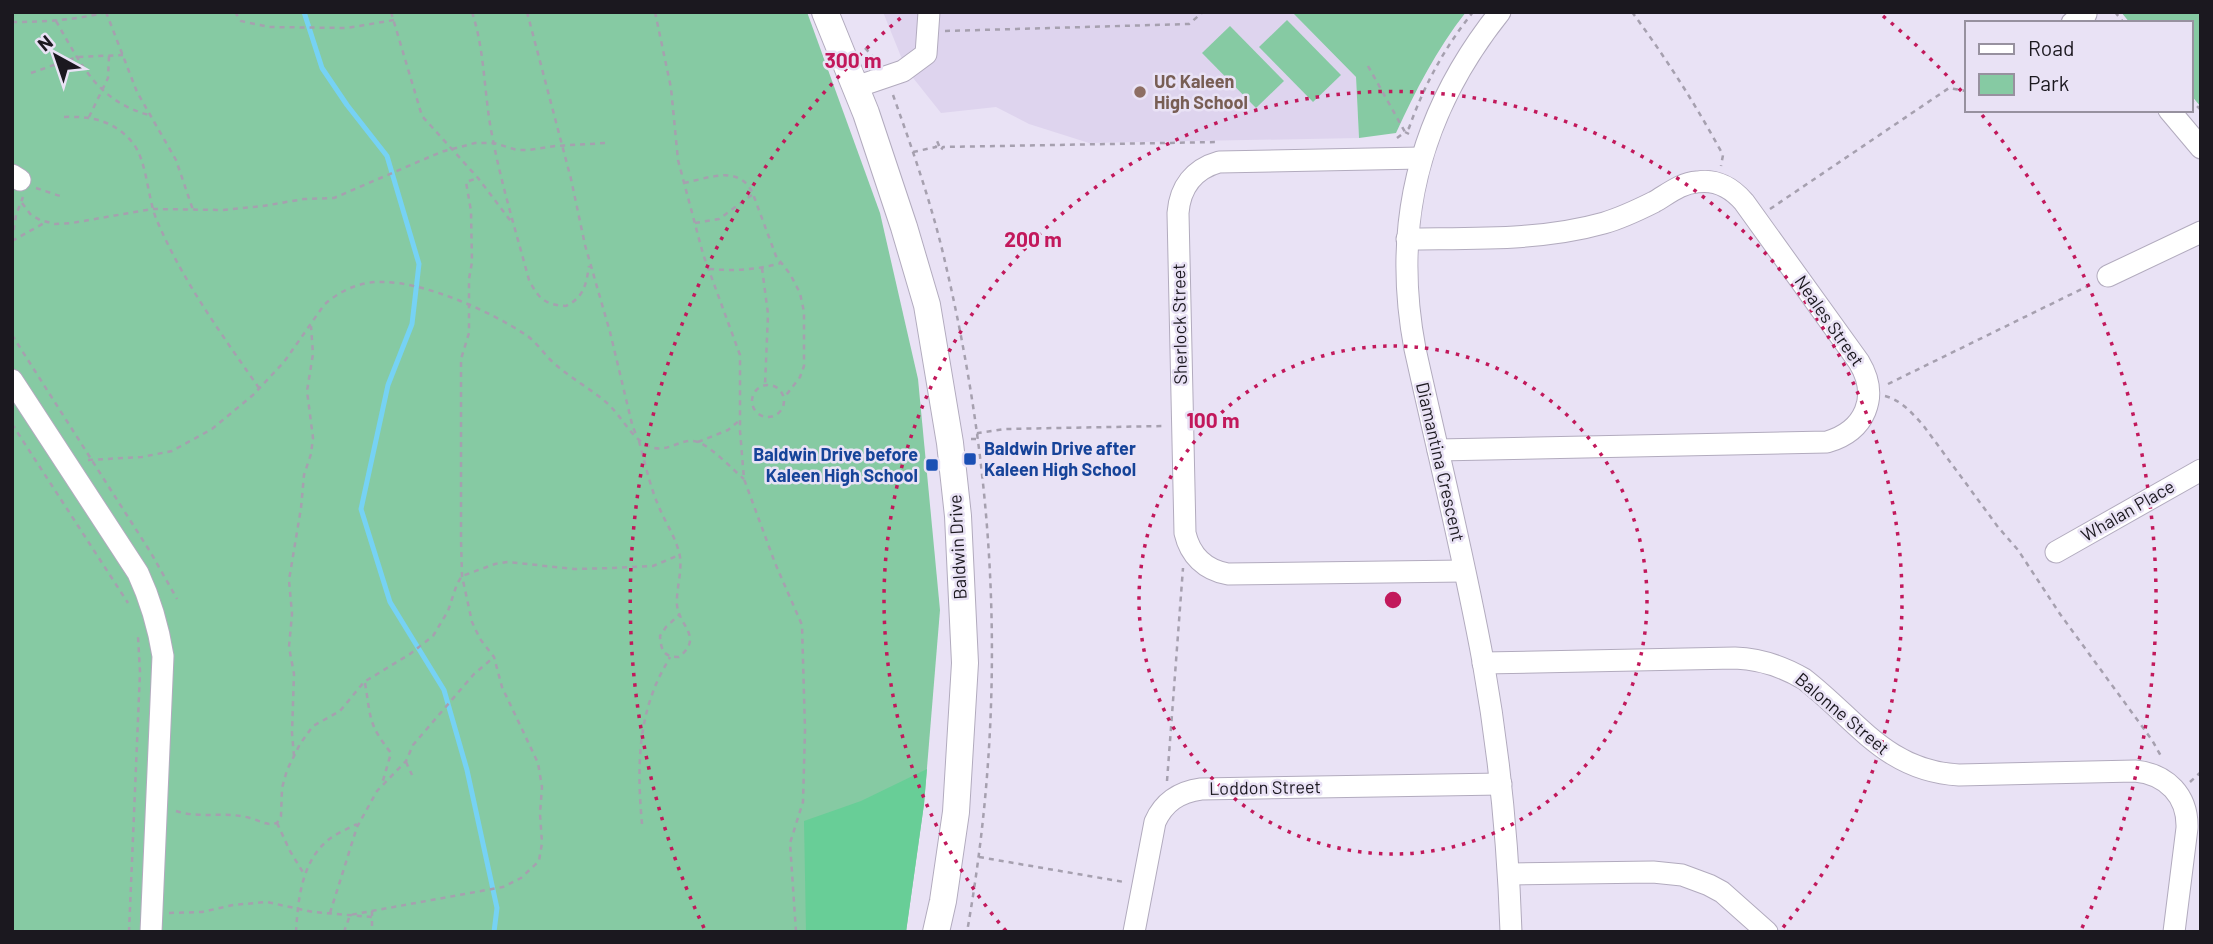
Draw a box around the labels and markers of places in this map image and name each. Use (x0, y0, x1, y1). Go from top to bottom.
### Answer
place label: UC Kaleen High School (1154, 70, 1248, 113)
marker: UC Kaleen High School (1132, 84, 1148, 100)
place label: Baldwin Drive after Kaleen High School (984, 437, 1136, 480)
place label: Baldwin Drive before Kaleen High School (753, 443, 918, 486)
marker: Baldwin Drive after Kaleen High School (962, 451, 978, 467)
marker: Baldwin Drive before Kaleen High School (924, 457, 940, 473)
centre of rings (1381, 588, 1405, 612)

